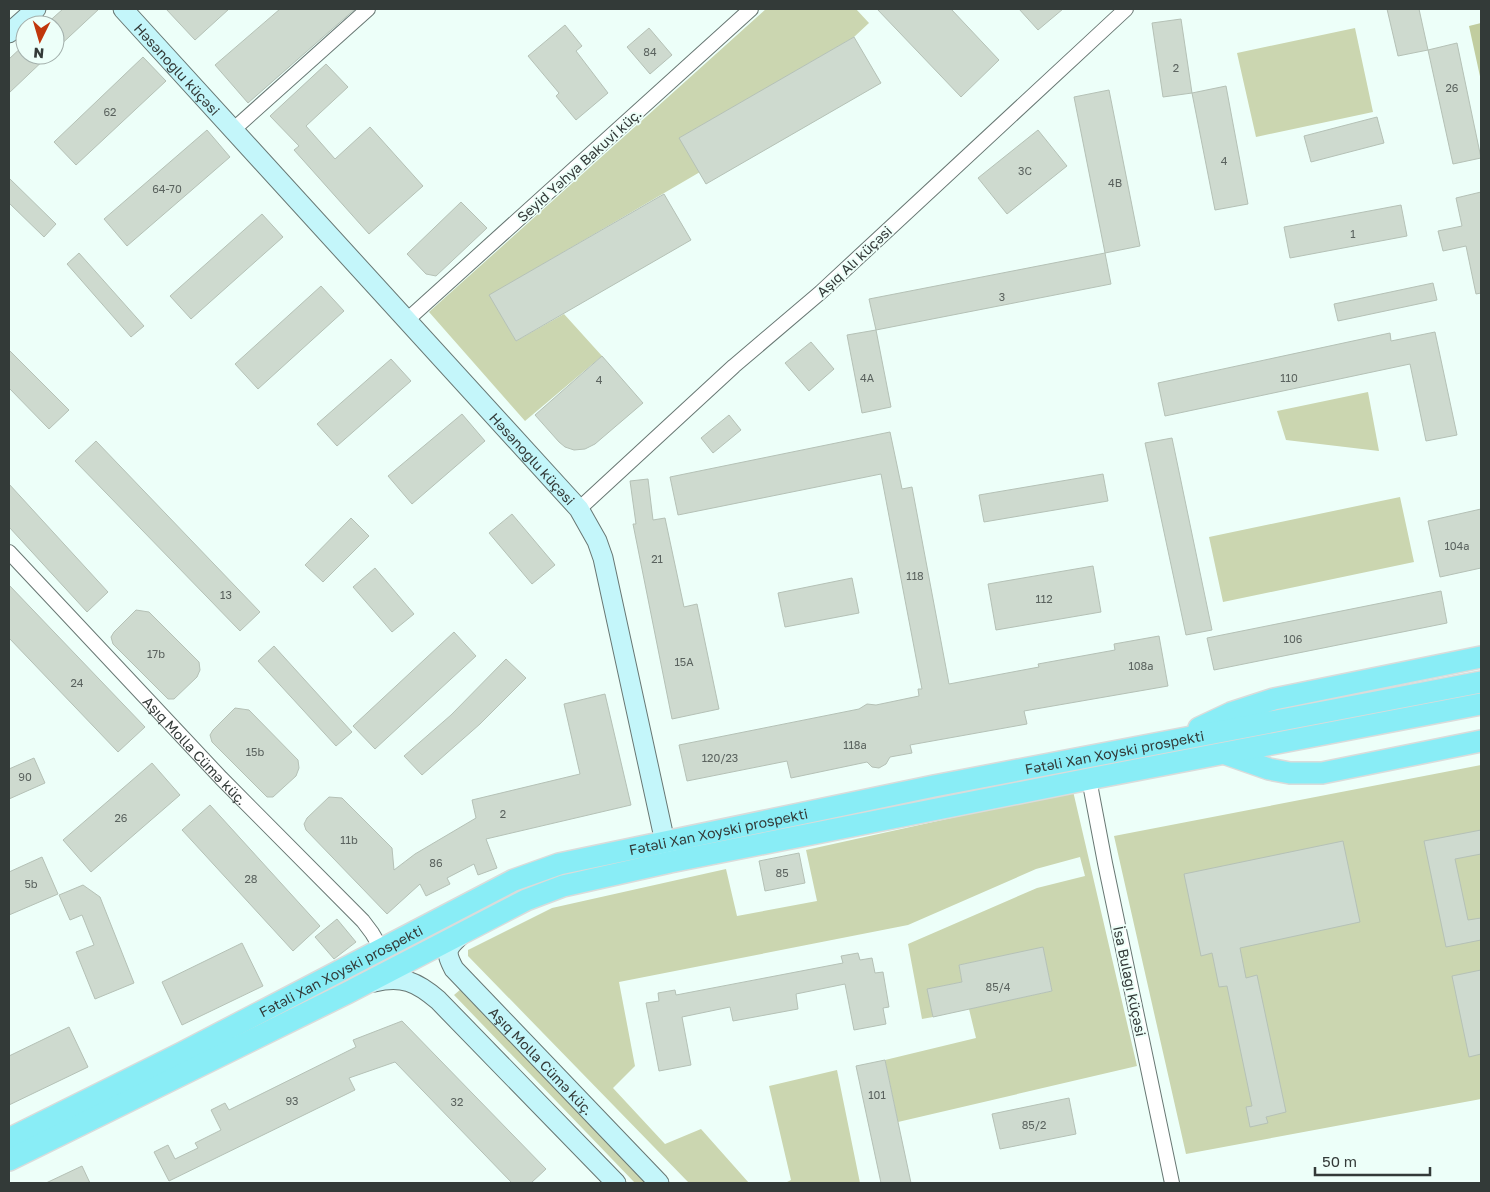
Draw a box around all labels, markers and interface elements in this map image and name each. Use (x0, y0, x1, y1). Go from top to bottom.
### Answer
north arrow (15, 15, 65, 65)
street label: Həsənoğlu küçəsi (131, 19, 224, 118)
text: N (33, 45, 45, 62)
house number: 84 (643, 45, 657, 58)
house number: 2 (1173, 61, 1179, 74)
house number: 26 (1445, 81, 1459, 94)
house number: 62 (103, 105, 117, 118)
street label: Seyid Yəhya Bakuvi küç. (513, 105, 645, 225)
house number: 4 (1221, 154, 1228, 167)
house number: 3C (1018, 164, 1032, 177)
house number: 4В (1108, 176, 1122, 189)
house number: 64-70 (152, 182, 182, 195)
street label: Aşıq Alı küçəsi (813, 222, 895, 300)
house number: 1 (1350, 227, 1356, 240)
house number: 3 (999, 290, 1005, 303)
house number: 4А (860, 371, 875, 384)
house number: 110 (1280, 371, 1298, 384)
house number: 4 (596, 373, 603, 386)
street label: Həsənoğlu küçəsi (486, 409, 579, 508)
house number: 104a (1444, 539, 1470, 552)
house number: 21 (651, 552, 663, 565)
house number: 118 (906, 569, 924, 582)
house number: 13 (220, 588, 232, 601)
house number: 112 (1035, 592, 1053, 605)
house number: 106 (1284, 632, 1303, 645)
house number: 17b (147, 647, 165, 660)
house number: 15A (674, 655, 694, 668)
house number: 108а (1128, 659, 1154, 672)
house number: 24 (70, 676, 84, 689)
street label: Aşıq Molla Cümə küç. (140, 692, 251, 808)
street label: Fətəli Xan Xoyski prospekti (1023, 726, 1205, 777)
house number: 118a (843, 738, 867, 751)
house number: 15b (246, 745, 264, 758)
house number: 120/23 (702, 751, 738, 764)
house number: 90 (18, 770, 32, 783)
street label: Fətəli Xan Xoyski prospekti (627, 804, 809, 858)
house number: 2 (500, 807, 506, 820)
house number: 26 (114, 811, 128, 824)
house number: 11b (340, 833, 358, 846)
house number: 86 (429, 856, 443, 869)
house number: 85 (775, 866, 789, 879)
house number: 28 (244, 872, 258, 885)
house number: 5b (24, 877, 38, 890)
street label: Fətəli Xan Xoyski prospekti (256, 921, 425, 1020)
street label: İsa Bulağı küçəsi (1110, 924, 1150, 1038)
house number: 85/4 (985, 980, 1011, 993)
street label: Aşıq Molla Cümə küç. (486, 1003, 597, 1118)
house number: 101 (868, 1088, 886, 1101)
house number: 93 (285, 1094, 299, 1107)
house number: 32 (451, 1095, 463, 1108)
house number: 85/2 (1022, 1118, 1046, 1131)
scale bar (1315, 1144, 1430, 1176)
text: 50 m (1322, 1152, 1357, 1170)

